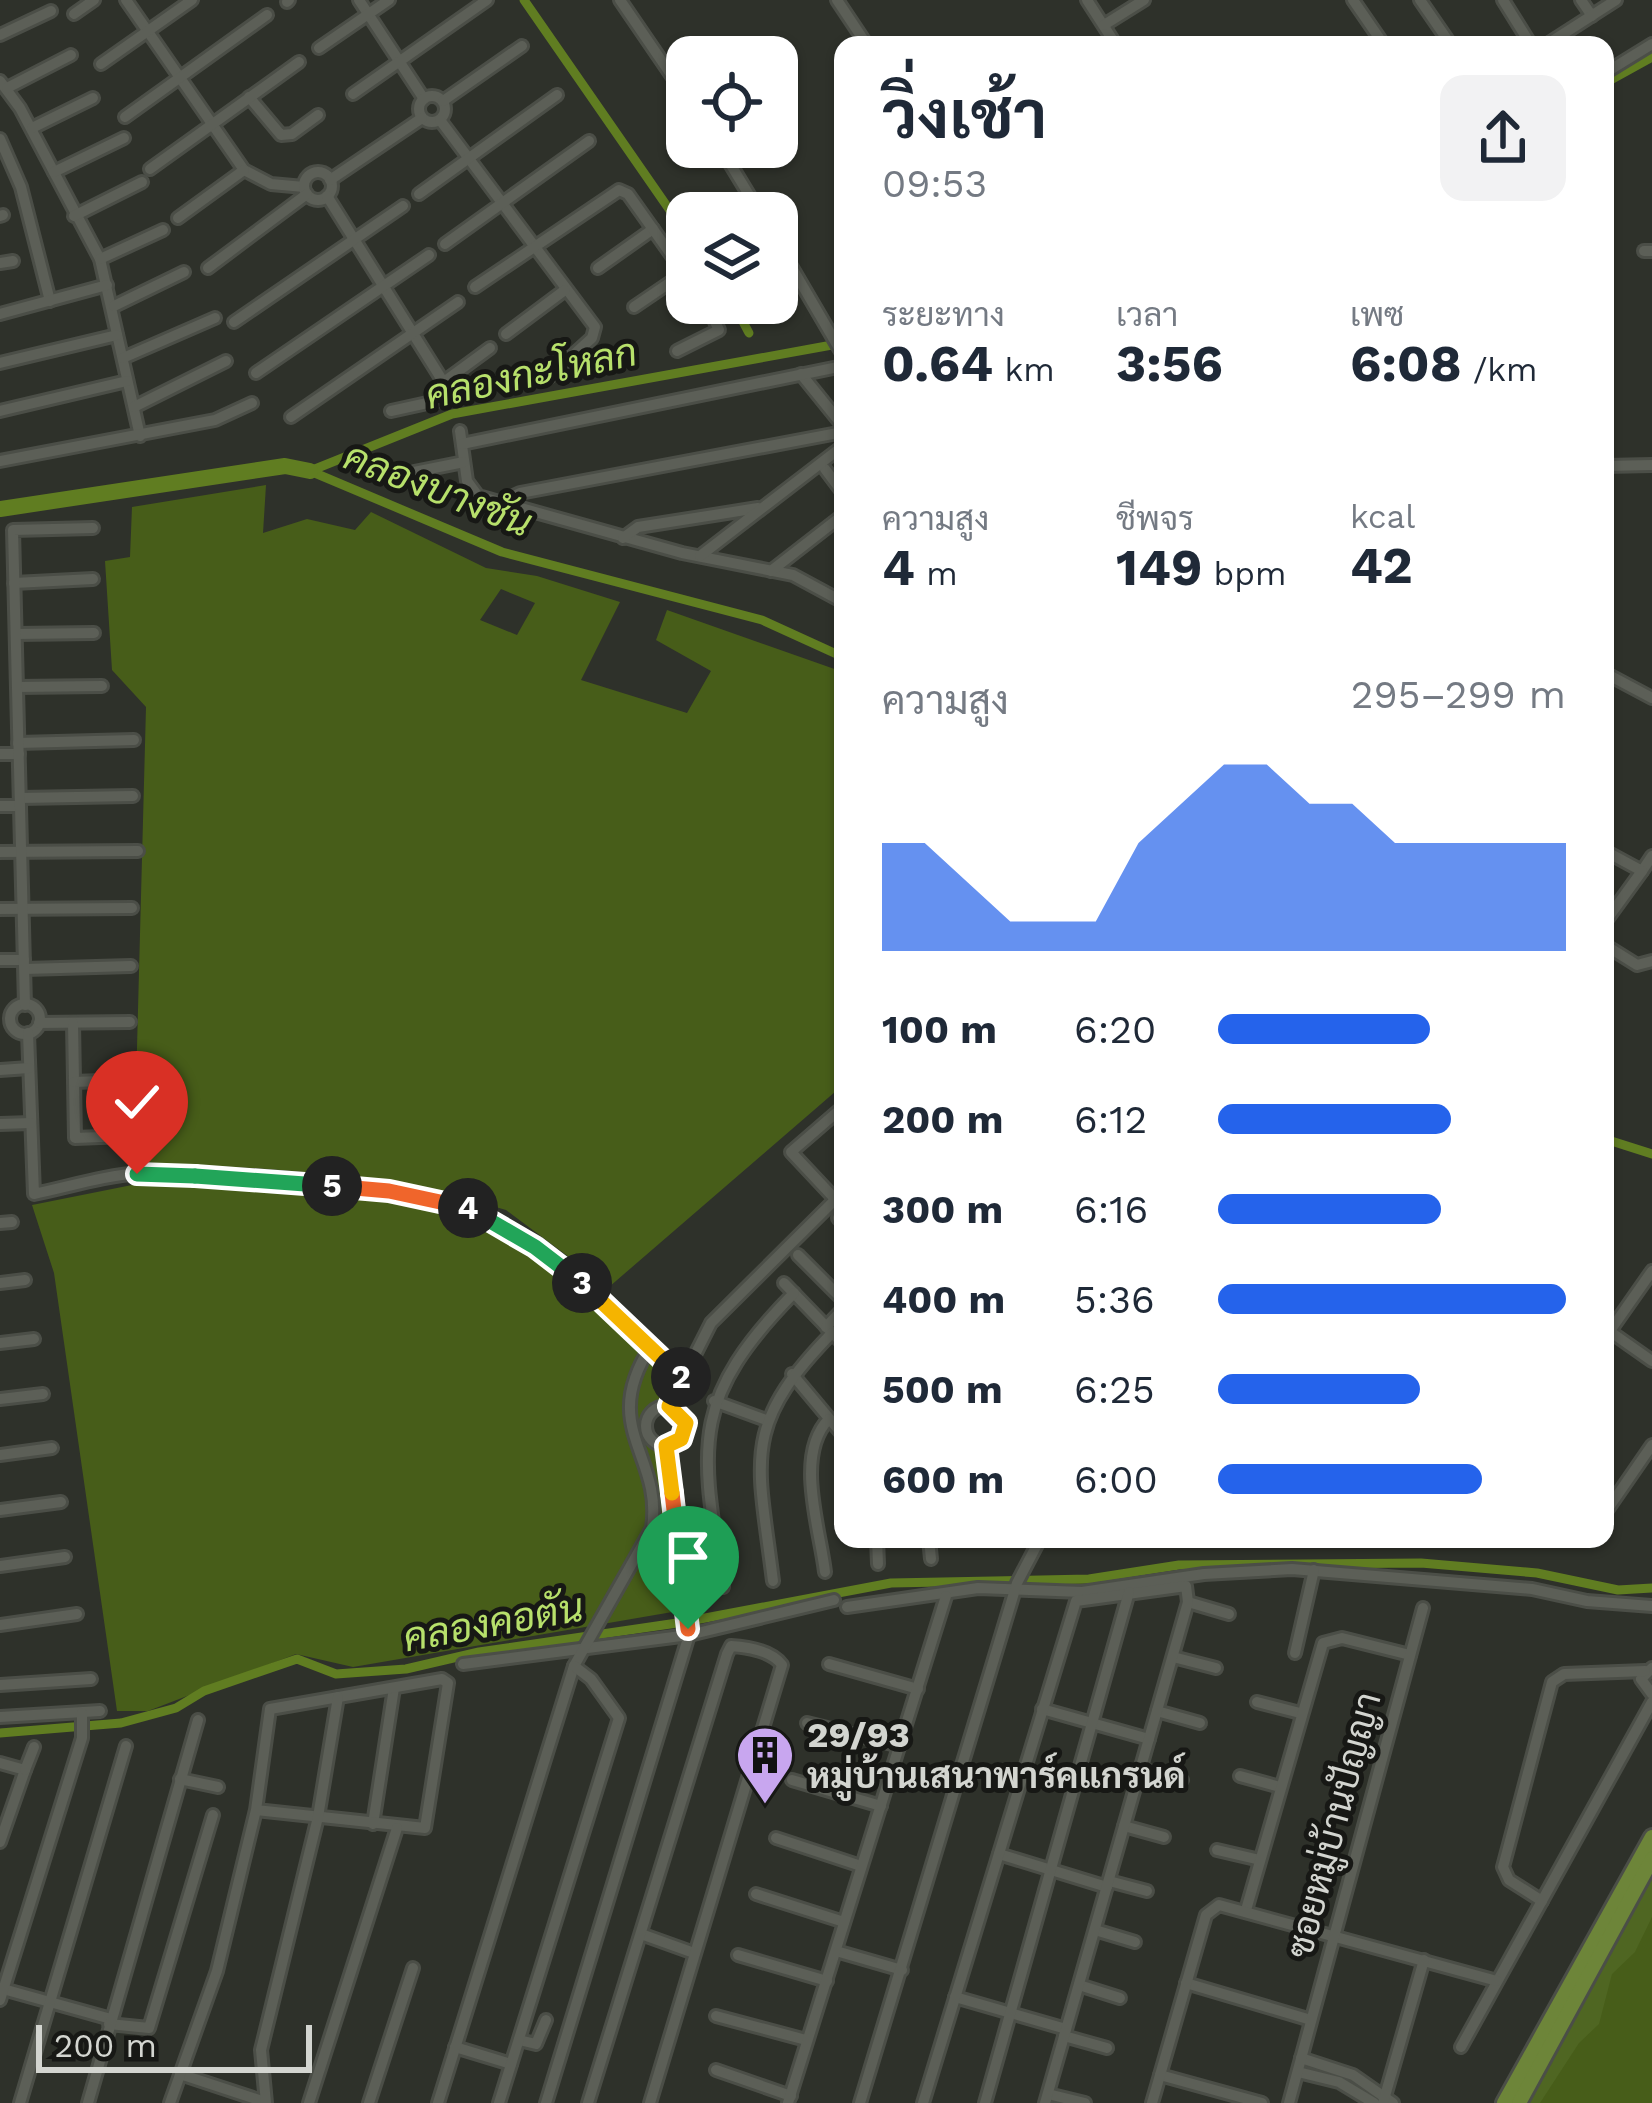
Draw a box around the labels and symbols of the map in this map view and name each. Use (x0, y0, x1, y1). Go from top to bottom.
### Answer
water label: คลองกะโหลก (421, 326, 641, 418)
water label: คลองบางชัน (338, 432, 538, 546)
pin (86, 1051, 188, 1174)
pin: 5 (302, 1156, 362, 1216)
pin: 4 (438, 1178, 498, 1238)
pin: 3 (552, 1253, 612, 1313)
pin: 2 (651, 1347, 711, 1407)
pin (637, 1506, 739, 1629)
water label: คลองคอตัน (400, 1584, 587, 1660)
street label: ซอยหมู่บ้านปัญญา (1276, 1687, 1393, 1963)
place label: 29/93 หมู่บ้านเสนาพาร์คแกรนด์ (807, 1714, 1186, 1801)
building icon: 29/93 หมู่บ้านเสนาพาร์คแกรนด์ (734, 1724, 796, 1806)
scale bar (36, 2019, 312, 2072)

